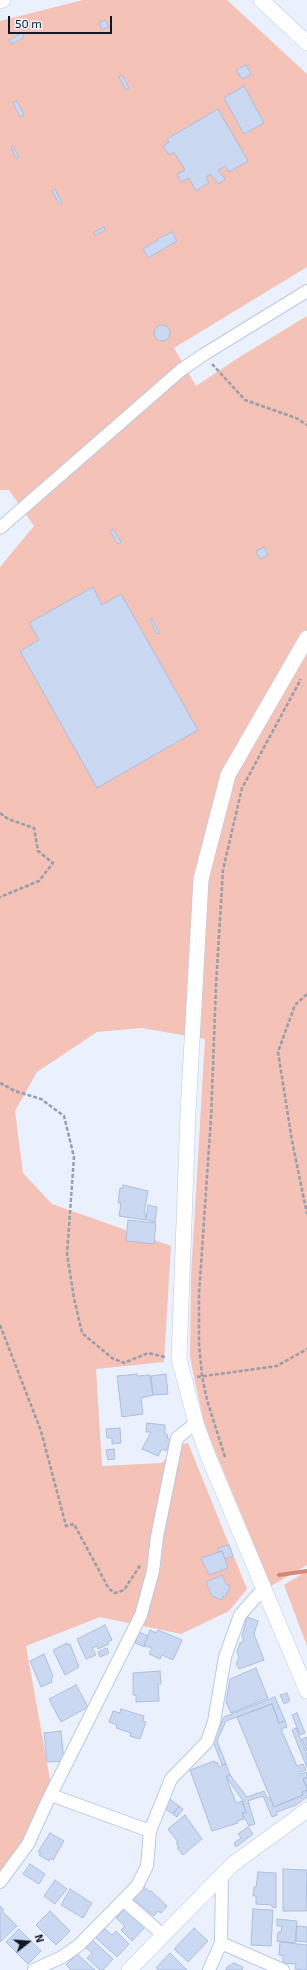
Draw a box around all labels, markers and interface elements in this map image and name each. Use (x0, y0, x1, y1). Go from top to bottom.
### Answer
scale bar (10, 8, 114, 34)
text: 50 m (15, 16, 42, 30)
north arrow (8, 1922, 48, 1962)
text: N (33, 1933, 47, 1944)

